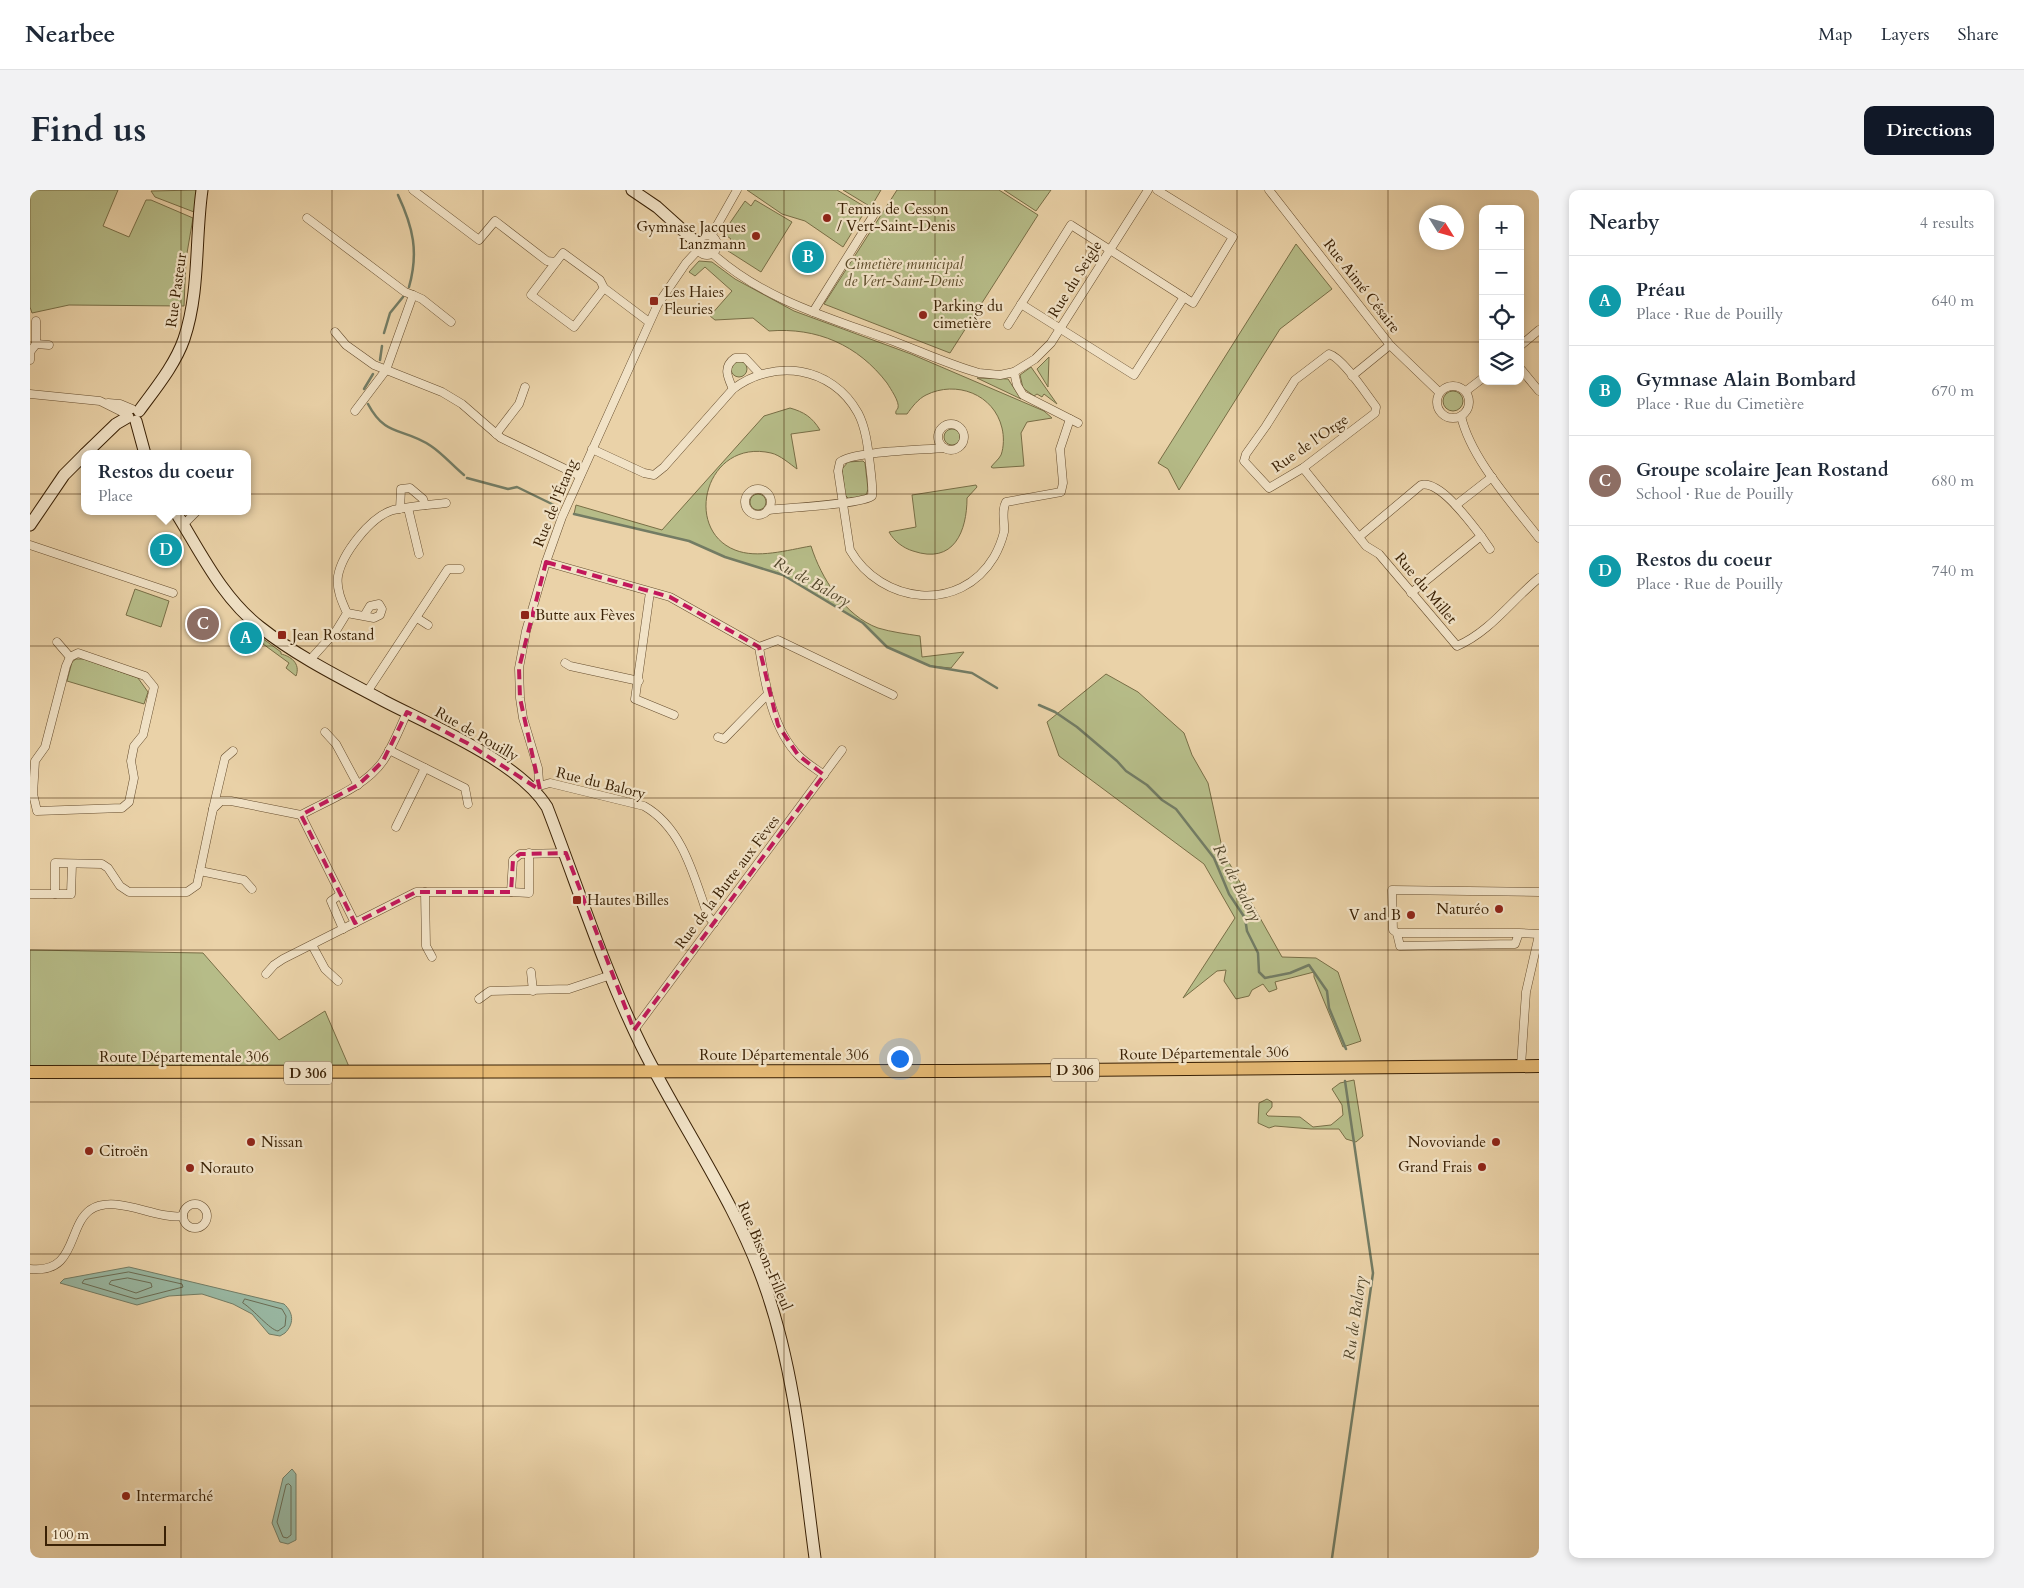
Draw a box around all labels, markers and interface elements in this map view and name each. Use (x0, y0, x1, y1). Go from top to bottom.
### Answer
text: Nearbee (25, 18, 115, 51)
text: Map (1818, 22, 1853, 47)
text: Layers (1881, 22, 1930, 47)
text: Share (1958, 22, 1999, 47)
text: Find us (30, 106, 146, 154)
button: Directions (1864, 106, 1994, 155)
place label: Tennis de Cesson / Vert-Saint-Denis (837, 199, 956, 236)
north arrow (1419, 205, 1464, 250)
map controls (1479, 205, 1524, 385)
button: + (1479, 205, 1524, 250)
text: Nearby (1589, 208, 1660, 237)
marker: Tennis de Cesson / Vert-Saint-Denis (821, 212, 833, 224)
text: 4 results (1920, 212, 1974, 234)
place label: Gymnase Jacques Lanzmann (636, 217, 746, 254)
marker: Gymnase Jacques Lanzmann (750, 230, 762, 242)
street label: Rue Aimé Césaire (1319, 235, 1405, 337)
street label: Rue du Seigle (1043, 237, 1107, 321)
pin: B (792, 238, 824, 276)
button: − (1479, 250, 1524, 295)
street label: Rue Pasteur (161, 251, 191, 329)
park label: Cimetière municipal de Vert-Saint-Denis (844, 254, 964, 291)
text: Préau (1636, 277, 1686, 303)
place label: Les Haies Fleuries (664, 282, 724, 319)
text: A (1599, 290, 1611, 312)
text: 640 m (1932, 290, 1974, 312)
marker: Les Haies Fleuries (648, 295, 660, 307)
button: locate (1479, 295, 1524, 340)
place label: Parking du cimetière (933, 296, 1003, 333)
text: Place · Rue de Pouilly (1636, 303, 1783, 325)
marker: Parking du cimetière (917, 309, 929, 321)
button: layers (1479, 340, 1524, 385)
text: Gymnase Alain Bombard (1636, 367, 1856, 393)
text: B (1599, 380, 1611, 402)
text: 670 m (1932, 380, 1974, 402)
text: Place · Rue du Cimetière (1636, 393, 1804, 415)
street label: Rue de l'Orge (1268, 409, 1352, 477)
popup (81, 450, 251, 515)
street label: Rue de l'Étang (528, 456, 582, 550)
text: Groupe scolaire Jean Rostand (1636, 457, 1889, 483)
text: Restos du coeur (98, 459, 234, 485)
text: C (1599, 470, 1611, 492)
text: 680 m (1932, 470, 1974, 492)
text: School · Rue de Pouilly (1636, 483, 1794, 505)
text: Place (98, 485, 133, 507)
pin: D (150, 531, 182, 569)
text: Restos du coeur (1636, 547, 1772, 573)
street label: Rue du Millet (1390, 548, 1462, 628)
water label: Ru de Balory (769, 552, 855, 612)
text: D (1598, 560, 1612, 582)
text: 740 m (1932, 560, 1974, 582)
text: Place · Rue de Pouilly (1636, 573, 1783, 595)
pin: C (187, 605, 219, 643)
place label: Butte aux Fèves (535, 605, 635, 625)
marker: Butte aux Fèves (519, 609, 531, 621)
pin: A (230, 619, 262, 657)
place label: Jean Rostand (290, 625, 374, 645)
marker: Jean Rostand (276, 629, 288, 641)
street label: Rue de Pouilly (432, 702, 522, 766)
street label: Rue du Balory (554, 762, 648, 804)
street label: Rue de la Butte aux Fèves (670, 811, 784, 953)
water label: Ru de Balory (1207, 840, 1267, 926)
place label: Hautes Billes (587, 890, 669, 910)
marker: Hautes Billes (571, 894, 583, 906)
place label: Naturéo (1436, 899, 1489, 919)
marker: Naturéo (1493, 903, 1505, 915)
place label: V and B (1349, 905, 1401, 925)
marker: V and B (1405, 909, 1417, 921)
street label: Route Départementale 306 (1119, 1042, 1289, 1064)
street label: Route Départementale 306 (699, 1045, 869, 1065)
your location (887, 1046, 913, 1072)
street label: Route Départementale 306 (99, 1047, 269, 1067)
road number: D 306 (1051, 1058, 1099, 1082)
road number: D 306 (284, 1061, 332, 1084)
place label: Nissan (261, 1132, 304, 1152)
place label: Novoviande (1408, 1132, 1486, 1152)
marker: Nissan (245, 1136, 257, 1148)
marker: Novoviande (1490, 1136, 1502, 1148)
place label: Citroën (99, 1141, 149, 1161)
marker: Citroën (83, 1145, 95, 1157)
place label: Grand Frais (1398, 1157, 1472, 1177)
place label: Norauto (200, 1158, 254, 1178)
marker: Grand Frais (1476, 1161, 1488, 1173)
marker: Norauto (184, 1162, 196, 1174)
street label: Rue Bisson-Filleul (733, 1198, 797, 1314)
water label: Ru de Balory (1338, 1274, 1372, 1362)
place label: Intermarché (136, 1486, 213, 1506)
marker: Intermarché (120, 1490, 132, 1502)
scale bar (45, 1523, 166, 1546)
text: 100 m (52, 1525, 89, 1544)

